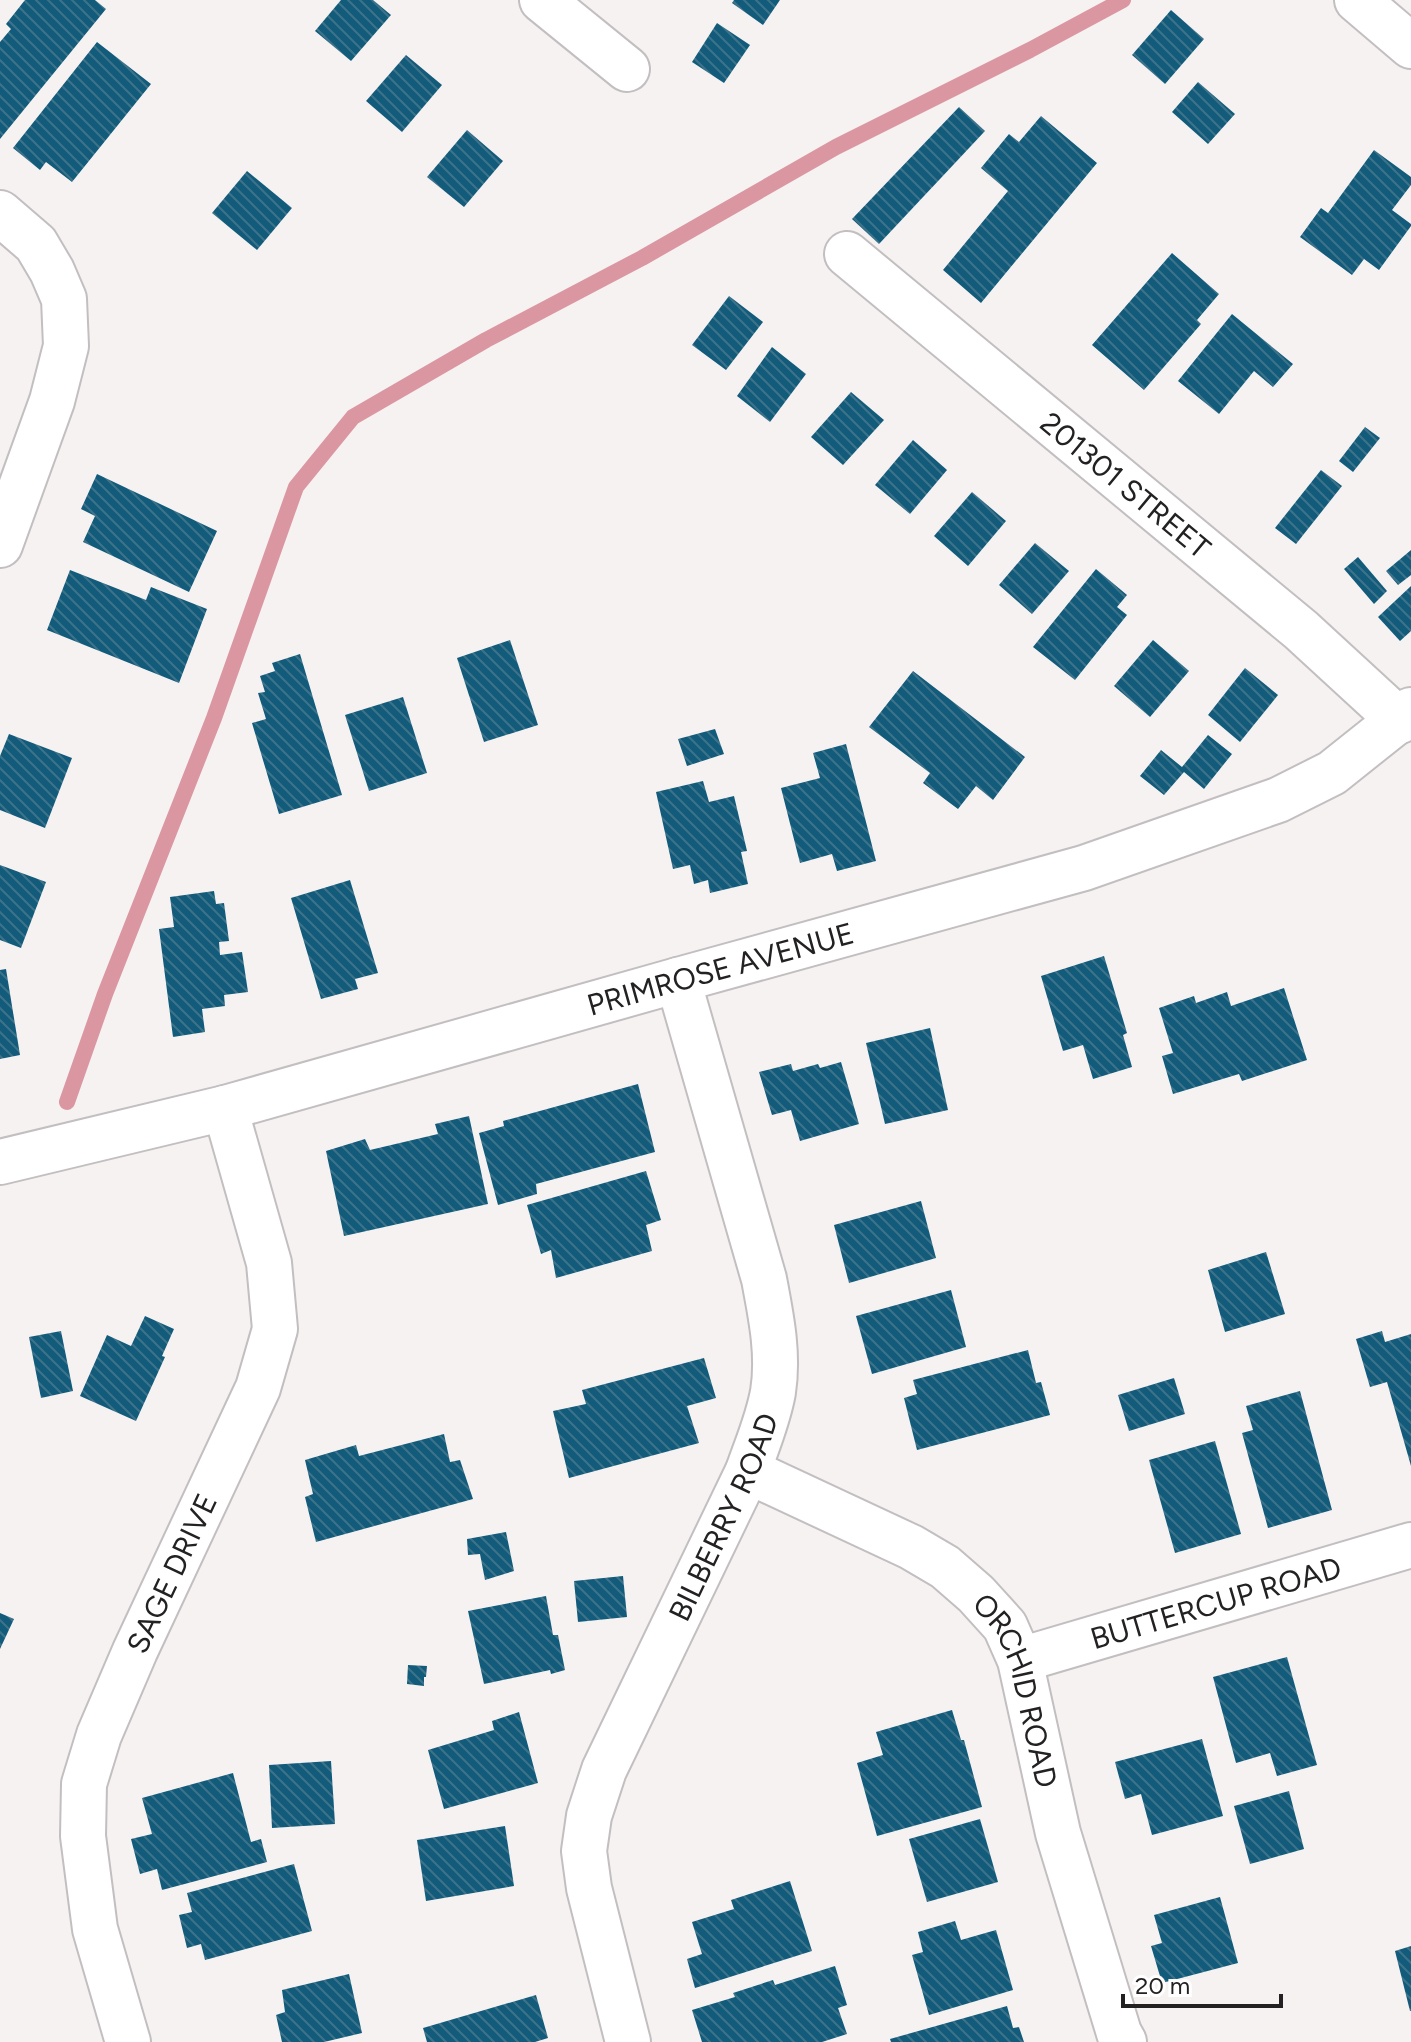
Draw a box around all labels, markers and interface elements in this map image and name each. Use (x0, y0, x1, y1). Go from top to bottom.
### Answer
street label: 201301 STREET (1033, 404, 1219, 566)
street label: PRIMROSE AVENUE (583, 914, 858, 1023)
street label: BILBERRY ROAD (660, 1408, 786, 1627)
street label: SAGE DRIVE (118, 1487, 225, 1659)
street label: BUTTERCUP ROAD (1086, 1548, 1345, 1657)
street label: ORCHID ROAD (966, 1585, 1066, 1791)
scale bar (1123, 1958, 1281, 2008)
text: 20 m (1135, 1971, 1190, 2000)

